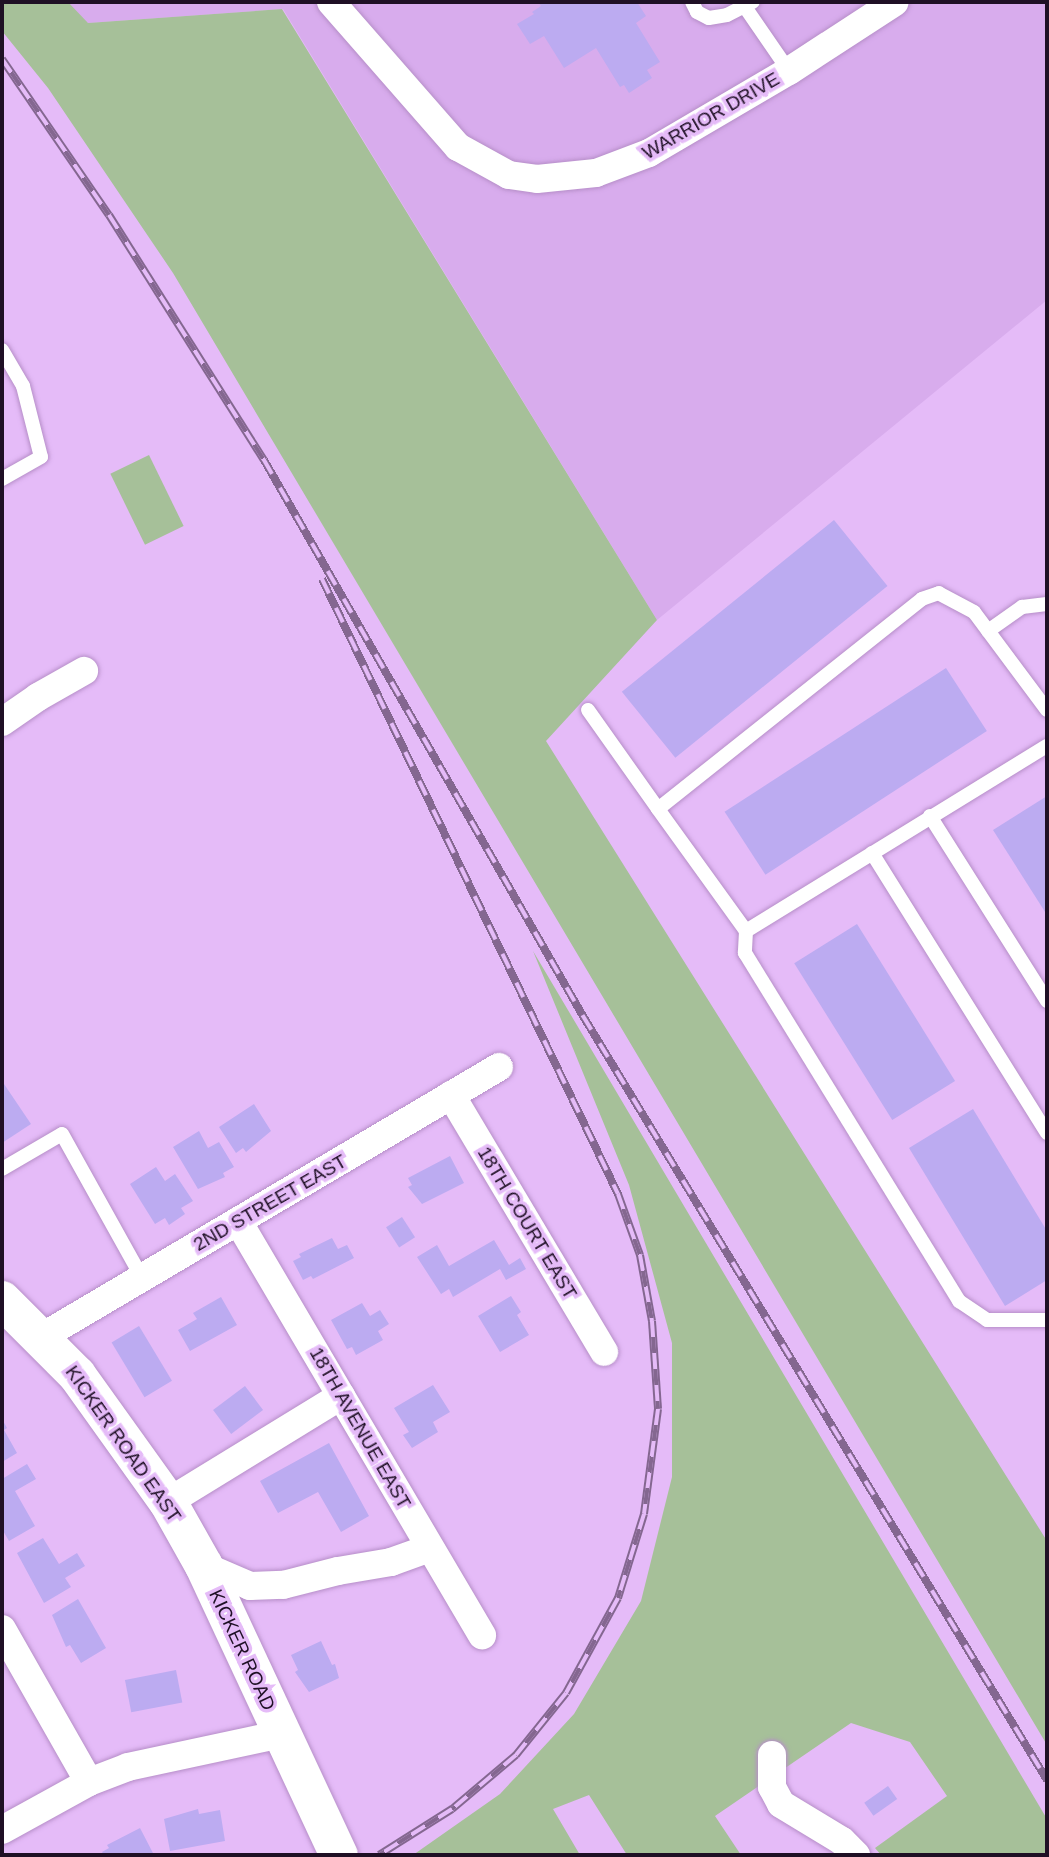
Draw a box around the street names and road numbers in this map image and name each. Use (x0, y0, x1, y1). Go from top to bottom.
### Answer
street label: WARRIOR DRIVE (638, 68, 784, 164)
street label: 18TH COURT EAST (472, 1143, 582, 1303)
street label: 2ND STREET EAST (189, 1150, 351, 1256)
street label: 18TH AVENUE EAST (304, 1343, 416, 1513)
street label: KICKER ROAD EAST (60, 1361, 186, 1527)
street label: KICKER ROAD (204, 1586, 280, 1714)

